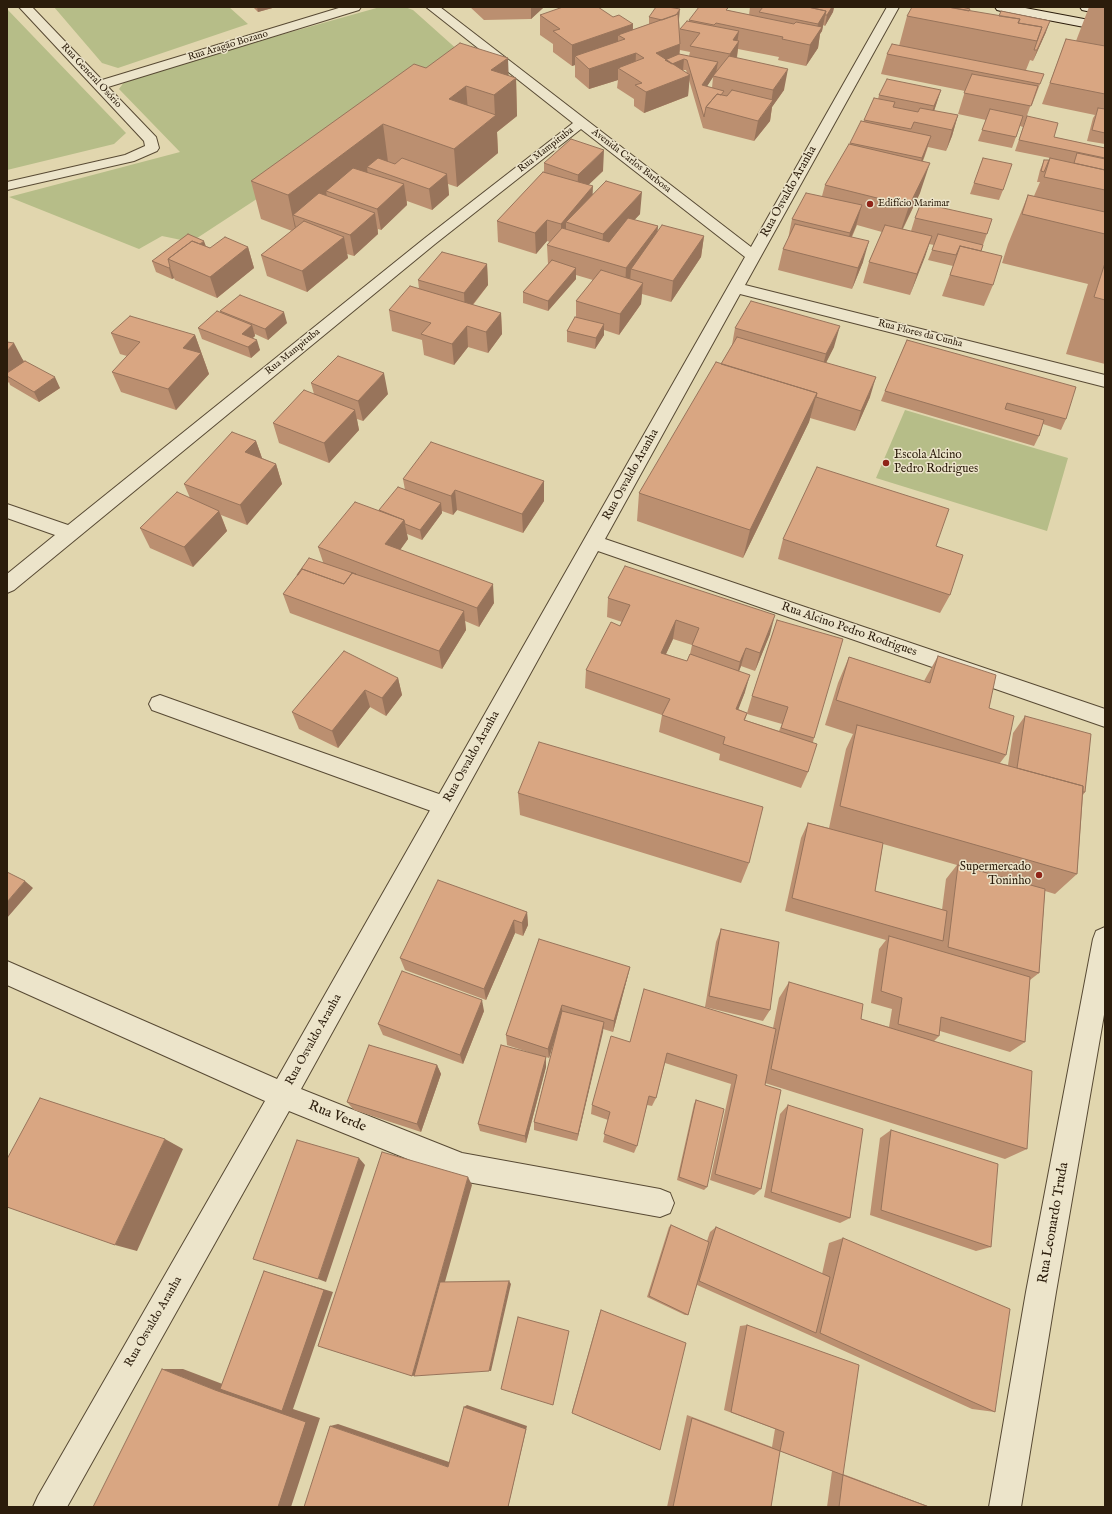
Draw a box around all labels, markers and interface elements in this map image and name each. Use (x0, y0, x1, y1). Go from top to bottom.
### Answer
street label: Rua Aragão Bozano (187, 28, 269, 64)
street label: Rua General Osório (58, 41, 124, 111)
street label: Rua Mampituba (516, 125, 576, 175)
street label: Avenida Carlos Barbosa (589, 126, 673, 196)
street label: Rua Osvaldo Aranha (758, 144, 820, 240)
place label: Edifício Marimar (878, 198, 949, 210)
marker: Edifício Marimar (865, 199, 875, 209)
street label: Rua Flores da Cunha (876, 318, 964, 350)
street label: Rua Mampituba (263, 326, 323, 378)
street label: Rua Osvaldo Aranha (600, 427, 662, 523)
place label: Escola Alcino Pedro Rodrigues (894, 449, 978, 477)
marker: Escola Alcino Pedro Rodrigues (881, 458, 891, 468)
street label: Rua Alcino Pedro Rodrigues (779, 600, 919, 660)
street label: Rua Osvaldo Aranha (441, 709, 503, 805)
place label: Supermercado Toninho (960, 861, 1031, 889)
marker: Supermercado Toninho (1034, 870, 1044, 880)
street label: Rua Osvaldo Aranha (283, 992, 345, 1088)
street label: Rua Verde (306, 1098, 368, 1136)
street label: Rua Leonardo Truda (1035, 1161, 1073, 1285)
street label: Rua Osvaldo Aranha (122, 1274, 186, 1370)

